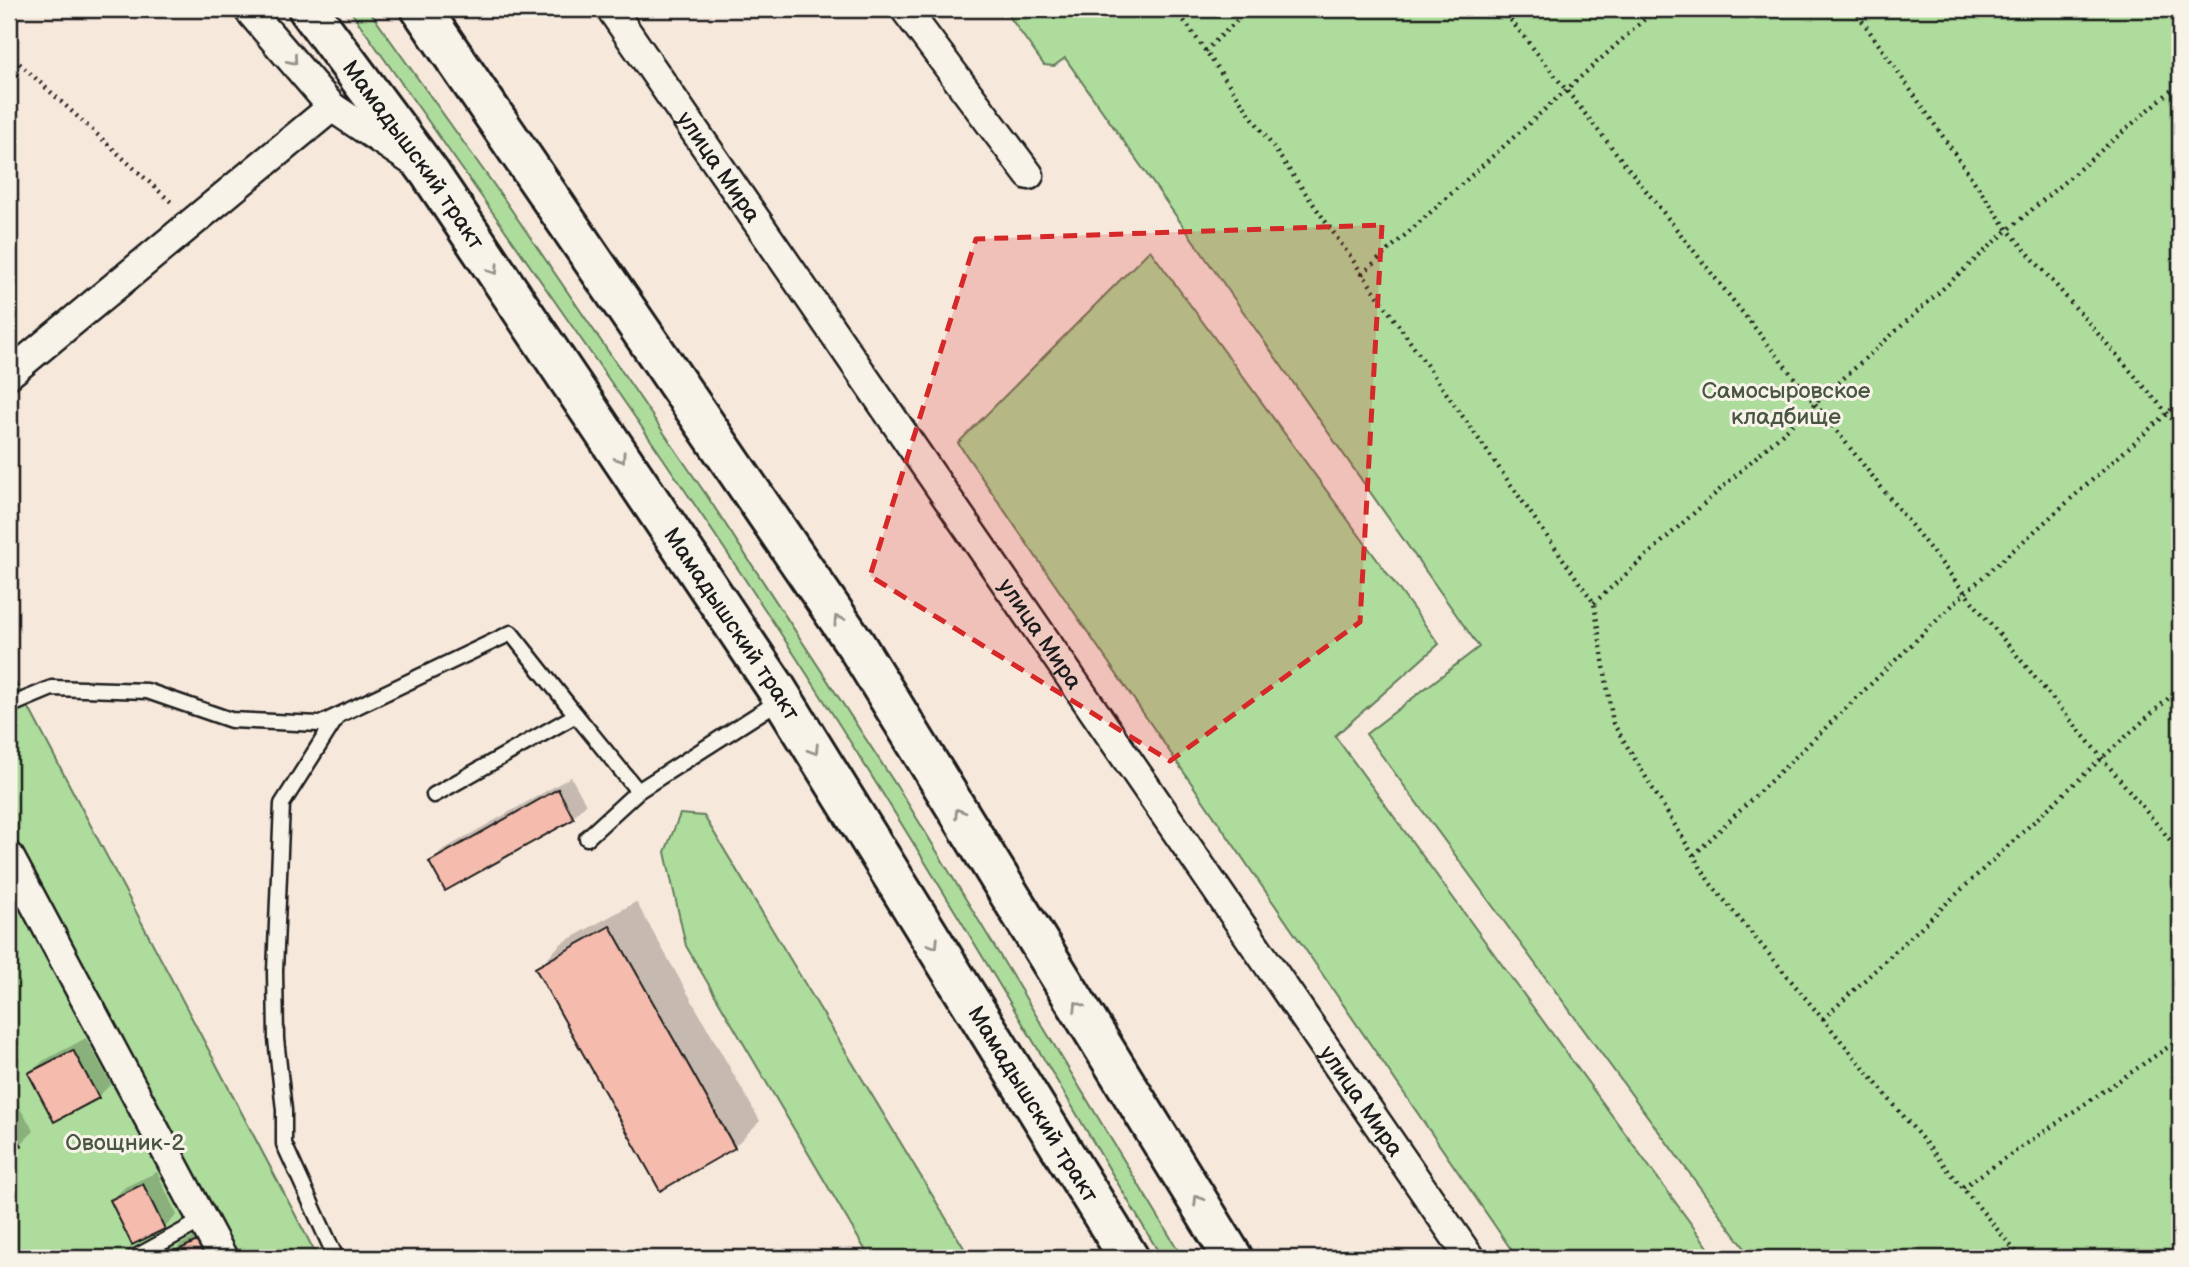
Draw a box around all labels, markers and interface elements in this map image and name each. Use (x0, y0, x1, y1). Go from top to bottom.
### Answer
one-way arrow (285, 52, 297, 65)
street label: Мамадышский тракт (336, 55, 490, 255)
street label: улица Мира (670, 106, 767, 228)
one-way arrow (486, 262, 499, 275)
park label: Самосыровское кладбище (1701, 377, 1871, 431)
one-way arrow (613, 450, 625, 463)
street label: Мамадышский тракт (657, 522, 806, 726)
street label: улица Мира (992, 573, 1088, 695)
one-way arrow (834, 615, 846, 628)
one-way arrow (806, 743, 819, 756)
one-way arrow (954, 807, 967, 820)
one-way arrow (926, 936, 939, 949)
street label: Мамадышский тракт (961, 1001, 1104, 1208)
one-way arrow (1074, 1001, 1087, 1014)
street label: улица Мира (1313, 1040, 1409, 1163)
park label: Овощник-2 (65, 1129, 185, 1157)
one-way arrow (1193, 1195, 1206, 1208)

